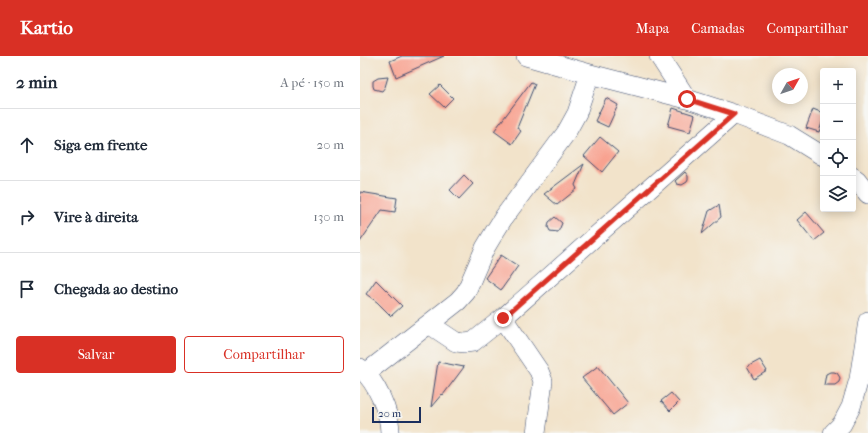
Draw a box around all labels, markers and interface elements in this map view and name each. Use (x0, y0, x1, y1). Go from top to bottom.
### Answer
text: Kartio (20, 17, 73, 39)
text: Mapa (636, 20, 669, 37)
text: Camadas (691, 20, 745, 37)
text: Compartilhar (767, 20, 848, 37)
north arrow (772, 68, 808, 104)
map controls (820, 68, 856, 212)
button: + (820, 68, 856, 104)
text: 2 min (16, 72, 57, 92)
text: A pé · 150 m (280, 75, 344, 90)
route start (678, 90, 696, 108)
button: − (820, 104, 856, 140)
icon: ahead (16, 134, 38, 156)
text: Siga em frente (54, 136, 147, 154)
text: 20 m (317, 137, 344, 152)
button: locate (820, 140, 856, 176)
button: layers (820, 176, 856, 212)
icon: right (16, 206, 38, 228)
text: Vire à direita (54, 208, 138, 226)
text: 130 m (313, 209, 344, 224)
icon: arrive (16, 278, 38, 300)
text: Chegada ao destino (54, 280, 178, 298)
route end (494, 309, 512, 327)
button: Salvar (16, 336, 176, 373)
button: Compartilhar (184, 336, 344, 373)
scale bar (372, 405, 421, 424)
text: 20 m (378, 407, 401, 420)

